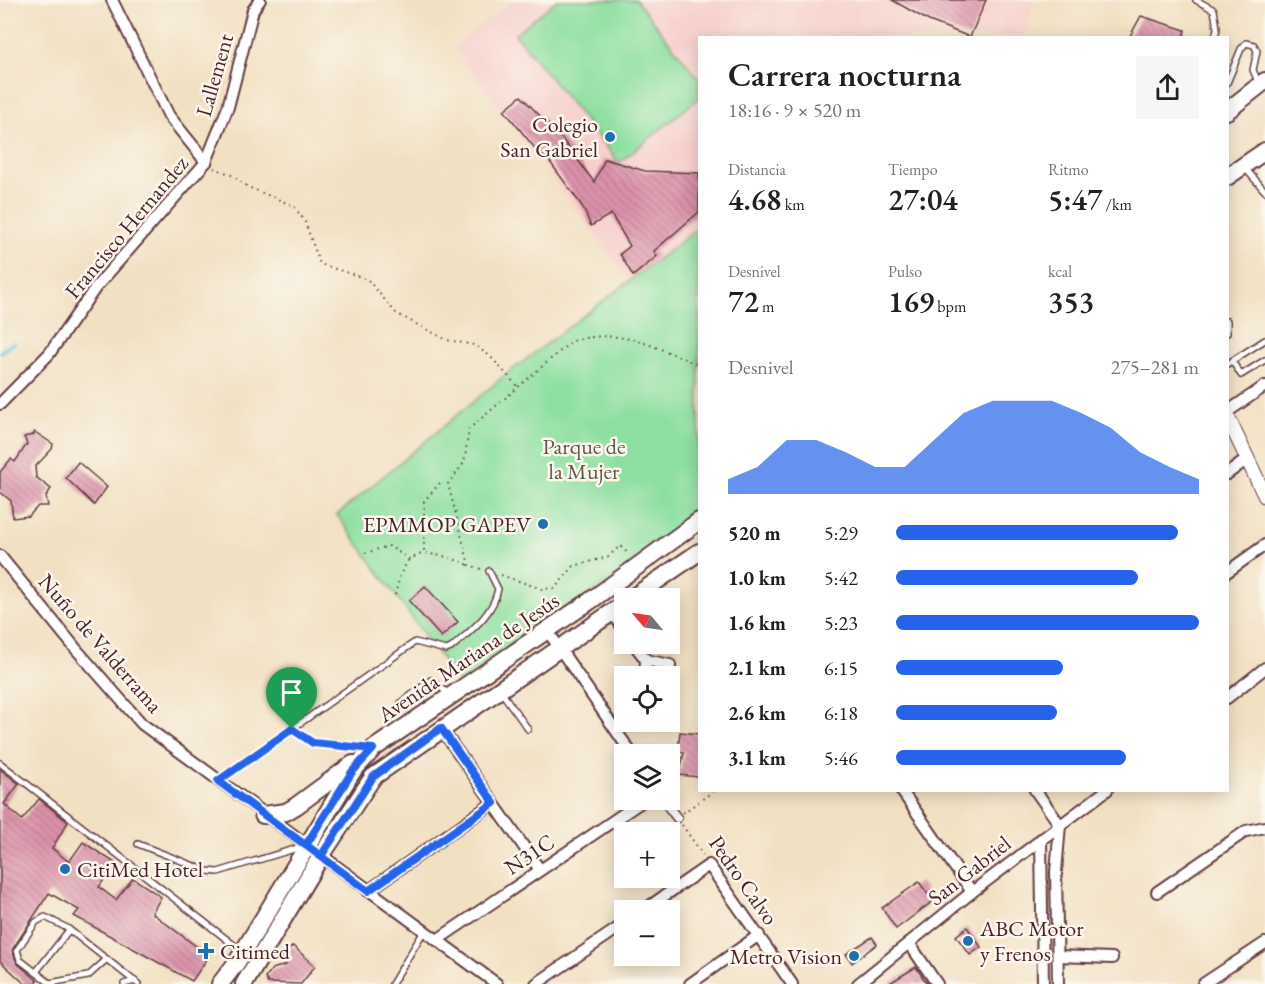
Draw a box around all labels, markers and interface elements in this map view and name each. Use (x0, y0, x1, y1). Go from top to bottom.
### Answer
street label: Lallement (189, 30, 240, 120)
text: Carrera nocturna (728, 53, 961, 96)
button: share (1136, 56, 1199, 119)
text: 18:16 · 9 × 520 m (728, 97, 861, 123)
place label: Colegio San Gabriel (500, 110, 598, 164)
marker: Colegio San Gabriel (603, 130, 617, 144)
street label: Francisco Hernandez (58, 149, 195, 305)
text: Distancia (728, 159, 786, 180)
text: Tiempo (888, 159, 938, 180)
text: Ritmo (1048, 159, 1089, 180)
text: 4.68 (728, 180, 781, 219)
text: 27:04 (888, 180, 958, 219)
text: 5:47 (1048, 180, 1102, 219)
text: km (781, 194, 805, 215)
text: /km (1102, 194, 1132, 215)
text: Desnivel (728, 261, 781, 282)
text: Pulso (888, 261, 922, 282)
text: kcal (1048, 261, 1072, 282)
text: 72 (728, 282, 759, 321)
text: 169 (888, 282, 934, 321)
text: 353 (1048, 282, 1094, 321)
text: m (759, 296, 774, 317)
text: bpm (934, 296, 966, 317)
text: Desnivel (728, 354, 794, 380)
text: 275–281 m (1111, 354, 1199, 380)
park label: Parque de la Mujer (543, 432, 626, 486)
place label: EPMMOP GAPEV (363, 510, 531, 539)
marker: EPMMOP GAPEV (536, 517, 550, 531)
text: 520 m (728, 520, 781, 546)
text: 5:29 (824, 520, 858, 546)
text: 1.0 km (728, 565, 786, 591)
text: 5:42 (824, 565, 858, 591)
street label: Nuño de Valderrama (32, 567, 169, 719)
street label: Avenida Mariana de Jesús (371, 586, 565, 730)
north arrow (614, 588, 680, 654)
map controls (614, 588, 680, 966)
text: 1.6 km (728, 610, 786, 636)
text: 5:23 (824, 610, 858, 636)
text: 2.1 km (728, 655, 786, 681)
text: 6:15 (824, 655, 858, 681)
button: locate (614, 666, 680, 732)
pin (266, 667, 317, 729)
icon: arrive (275, 676, 308, 709)
text: 2.6 km (728, 700, 786, 726)
text: 6:18 (824, 700, 858, 726)
button: layers (614, 744, 680, 810)
text: 3.1 km (728, 745, 786, 771)
text: 5:46 (824, 745, 858, 771)
button: + (614, 822, 680, 888)
street label: N31C (499, 827, 560, 882)
street label: San Gabriel (922, 829, 1017, 912)
street label: Pedro Calvo (702, 830, 785, 931)
place label: CitiMed Hotel (77, 855, 203, 884)
marker: CitiMed Hotel (58, 862, 72, 876)
button: − (614, 900, 680, 966)
place label: ABC Motor y Frenos (979, 914, 1084, 968)
marker: ABC Motor y Frenos (961, 934, 975, 948)
place label: Citimed (220, 937, 291, 966)
marker: Citimed (197, 942, 215, 960)
place label: Metro Vision (730, 942, 842, 971)
marker: Metro Vision (847, 949, 861, 963)

